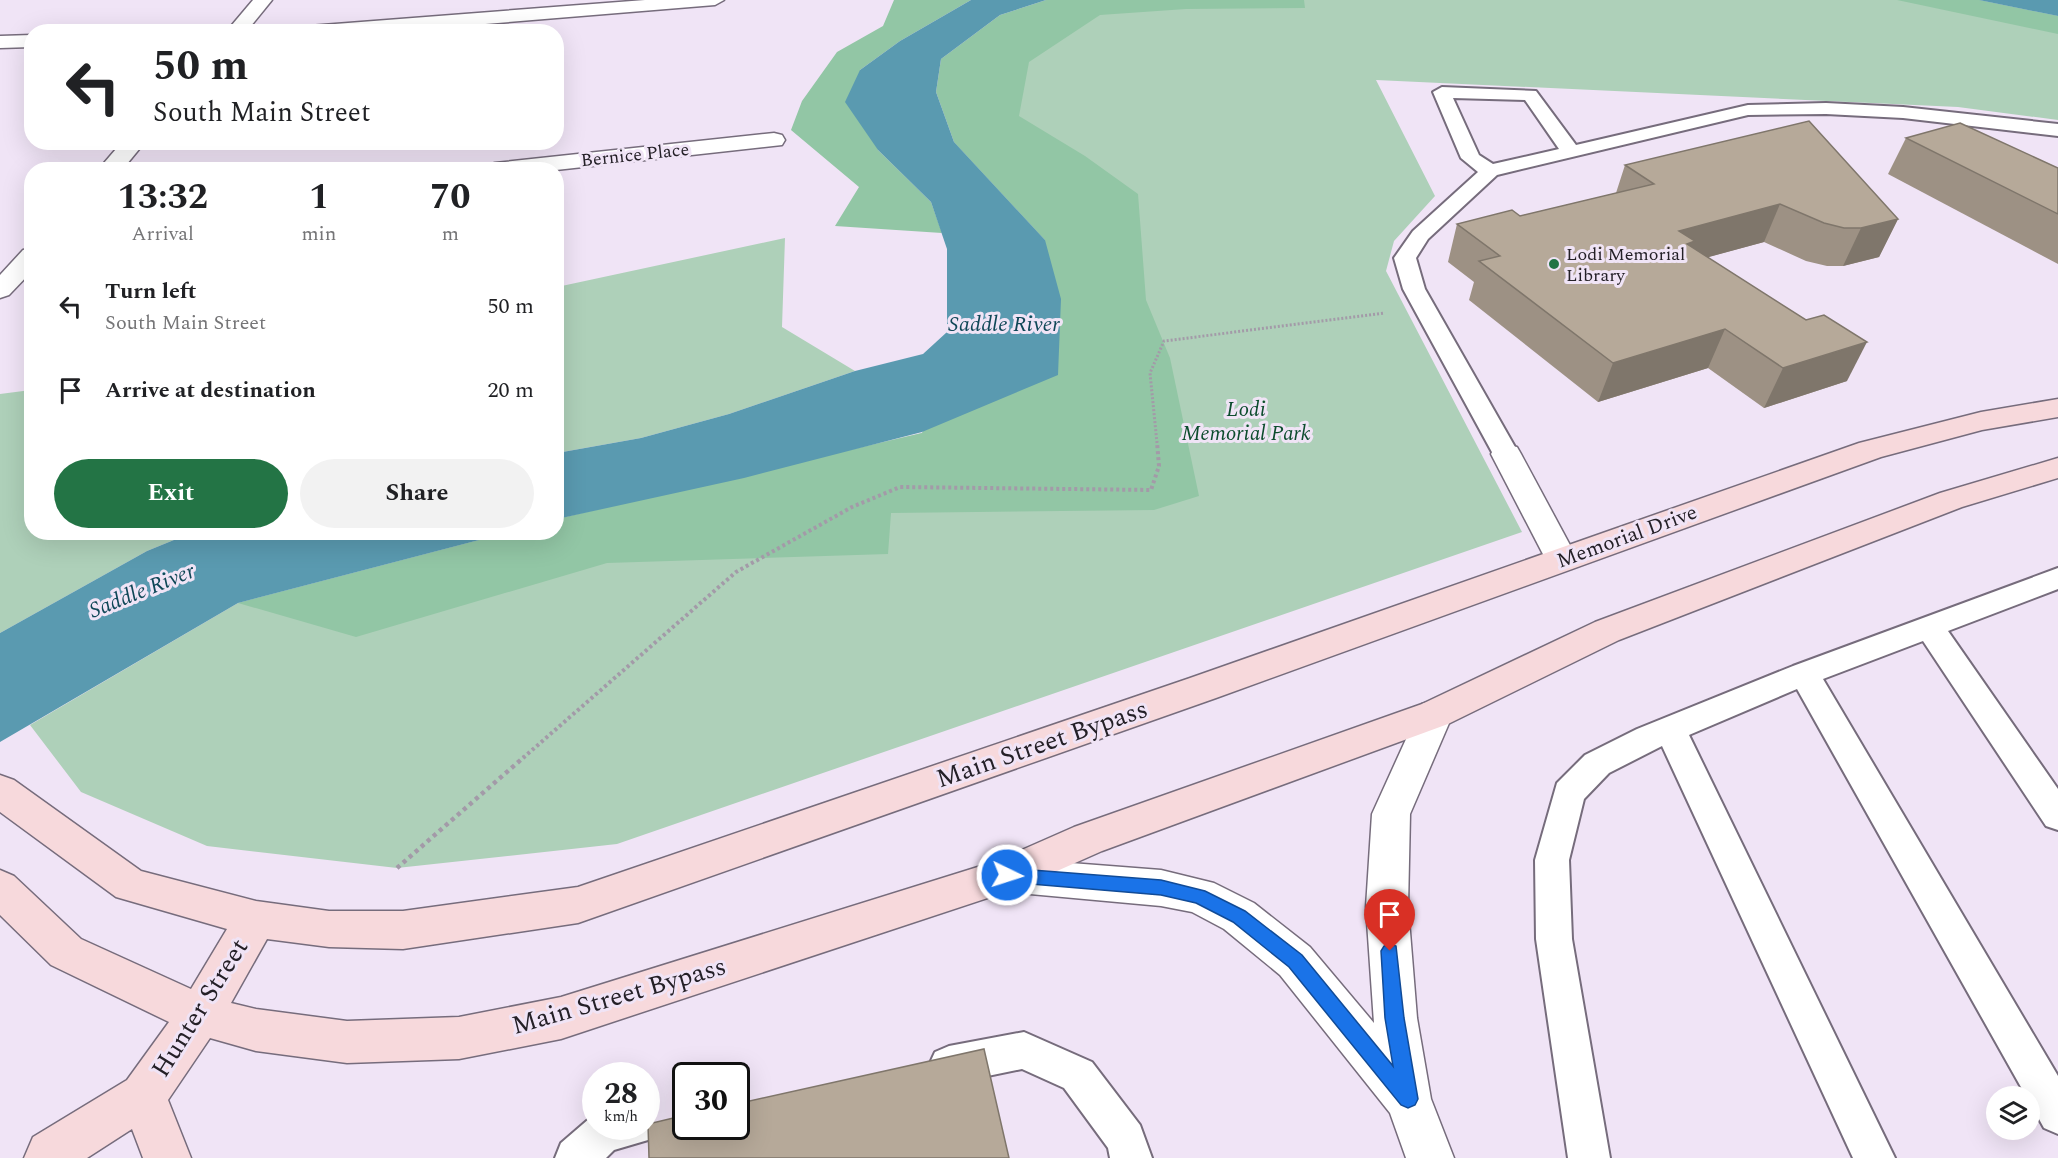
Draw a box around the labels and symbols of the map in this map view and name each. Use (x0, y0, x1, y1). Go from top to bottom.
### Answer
street label: Bernice Place (580, 136, 690, 174)
place label: Lodi Memorial Library (1566, 241, 1685, 289)
marker: Lodi Memorial Library (1547, 257, 1561, 271)
water label: Saddle River (948, 308, 1060, 341)
park label: Lodi Memorial Park (1181, 394, 1311, 450)
street label: Memorial Drive (1552, 497, 1702, 577)
water label: Saddle River (84, 555, 200, 627)
street label: Main Street Bypass (931, 689, 1153, 799)
position arrow (975, 843, 1039, 907)
pin (1364, 889, 1415, 951)
street label: Hunter Street (141, 931, 259, 1085)
street label: Main Street Bypass (507, 946, 731, 1046)
speed limit sign: 30 (672, 1062, 750, 1140)

